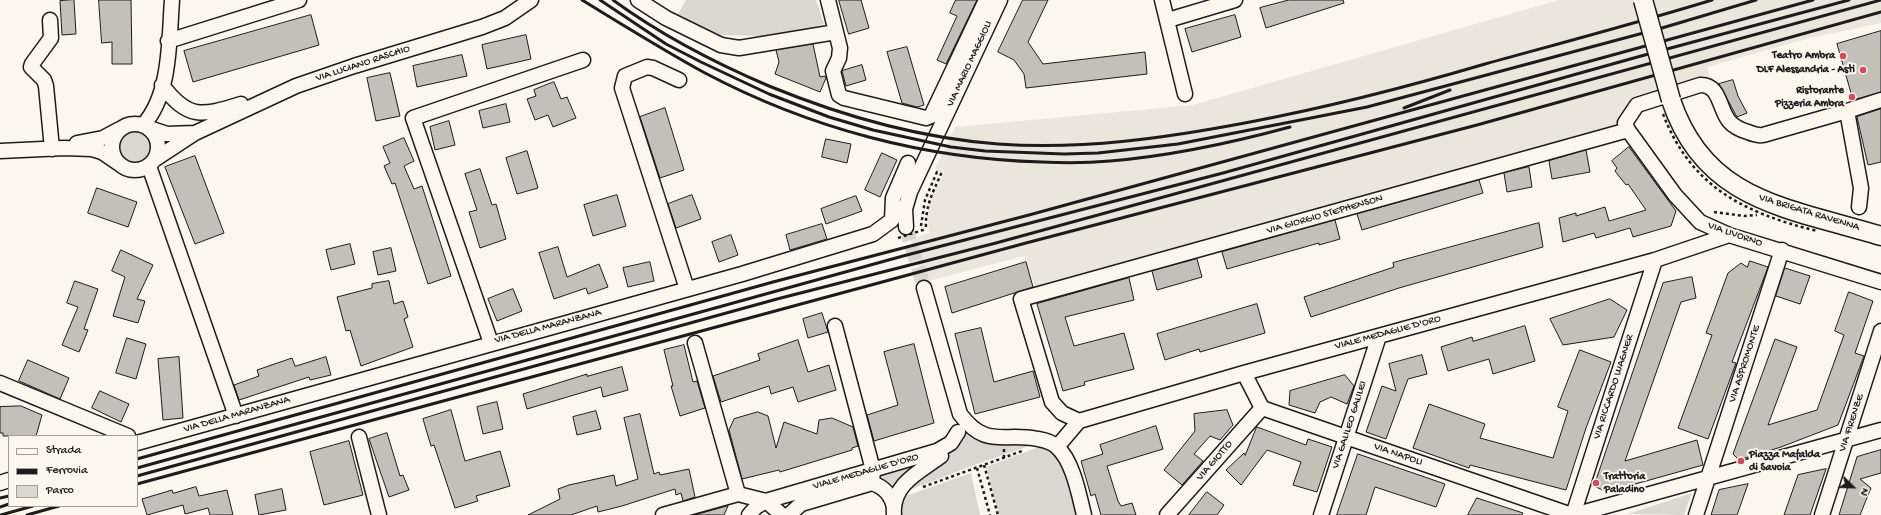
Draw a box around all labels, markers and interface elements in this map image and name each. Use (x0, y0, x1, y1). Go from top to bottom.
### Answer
street label: VIA MARIO MAGGIOLI (944, 19, 996, 109)
street label: VIA LUCIANO RASCHIO (314, 42, 412, 86)
place label: Teatro Ambra (1772, 49, 1835, 63)
marker: Teatro Ambra (1838, 51, 1848, 61)
place label: DLF Alessandria - Asti (1757, 63, 1855, 77)
marker: DLF Alessandria - Asti (1858, 65, 1868, 75)
place label: Ristorante Pizzeria Ambra (1775, 84, 1844, 110)
marker: Ristorante Pizzeria Ambra (1847, 92, 1857, 102)
street label: VIA BRIGATA RAVENNA (1757, 191, 1861, 235)
street label: VIA GIORGIO STEPHENSON (1265, 192, 1385, 238)
street label: VIA LIVORNO (1706, 220, 1764, 250)
street label: VIA DELLA MARANZANA (493, 306, 603, 348)
street label: VIALE MEDAGLIE D'ORO (1334, 313, 1442, 353)
street label: VIA ASPROMONTE (1726, 324, 1764, 404)
street label: VIA RICCARDO WAGNER (1591, 333, 1637, 441)
street label: VIA GALILEO GALILEI (1330, 379, 1370, 471)
street label: VIA FIRENZE (1836, 392, 1868, 454)
street label: VIA DELLA MARANZANA (182, 394, 292, 436)
legend (8, 435, 138, 507)
street label: VIA GIOTTO (1194, 438, 1236, 484)
street label: VIA NAPOLI (1372, 440, 1424, 470)
text: Strada (46, 444, 81, 458)
place label: Piazza Mafalda di Savoia (1749, 448, 1820, 474)
street label: VIALE MEDAGLIE D'ORO (812, 451, 920, 493)
marker: Piazza Mafalda di Savoia (1736, 456, 1746, 466)
text: Ferrovia (46, 464, 88, 478)
north arrow (1833, 467, 1873, 507)
place label: Trattoria Paladino (1604, 470, 1645, 496)
marker: Trattoria Paladino (1591, 478, 1601, 488)
text: Parco (46, 484, 74, 498)
text: N (1857, 486, 1871, 497)

